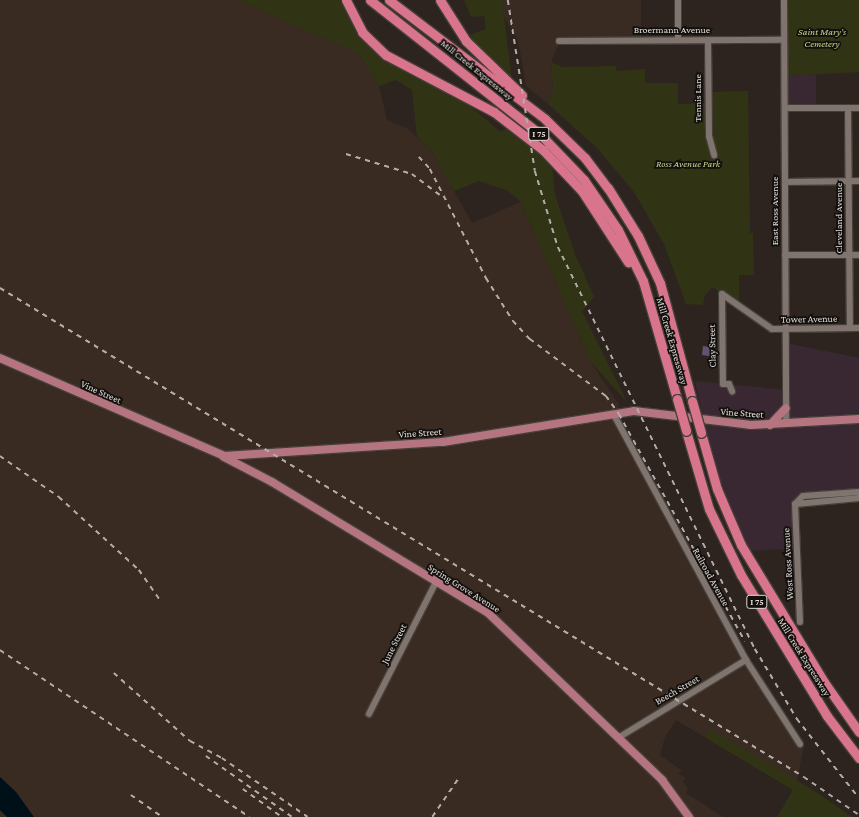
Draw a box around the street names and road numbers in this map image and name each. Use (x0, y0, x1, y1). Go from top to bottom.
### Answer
street label: Broermann Avenue (634, 24, 710, 36)
street label: Mill Creek Expressway (438, 37, 516, 103)
street label: Tennis Lane (692, 74, 704, 122)
road number: I 75 (528, 127, 550, 141)
street label: East Ross Avenue (769, 177, 781, 245)
street label: Cleveland Avenue (833, 182, 845, 254)
street label: Mill Creek Expressway (654, 296, 690, 386)
street label: Tower Avenue (781, 313, 837, 325)
street label: Clay Street (706, 324, 718, 368)
street label: Vine Street (79, 378, 123, 406)
street label: Vine Street (720, 406, 764, 420)
street label: Vine Street (398, 426, 442, 440)
street label: West Ross Avenue (780, 528, 796, 600)
street label: Railroad Avenue (690, 546, 732, 608)
street label: Spring Grove Avenue (426, 561, 502, 615)
road number: I 75 (746, 595, 768, 609)
street label: Mill Creek Expressway (775, 616, 833, 698)
street label: June Street (379, 622, 409, 666)
street label: Beech Street (653, 673, 701, 707)

